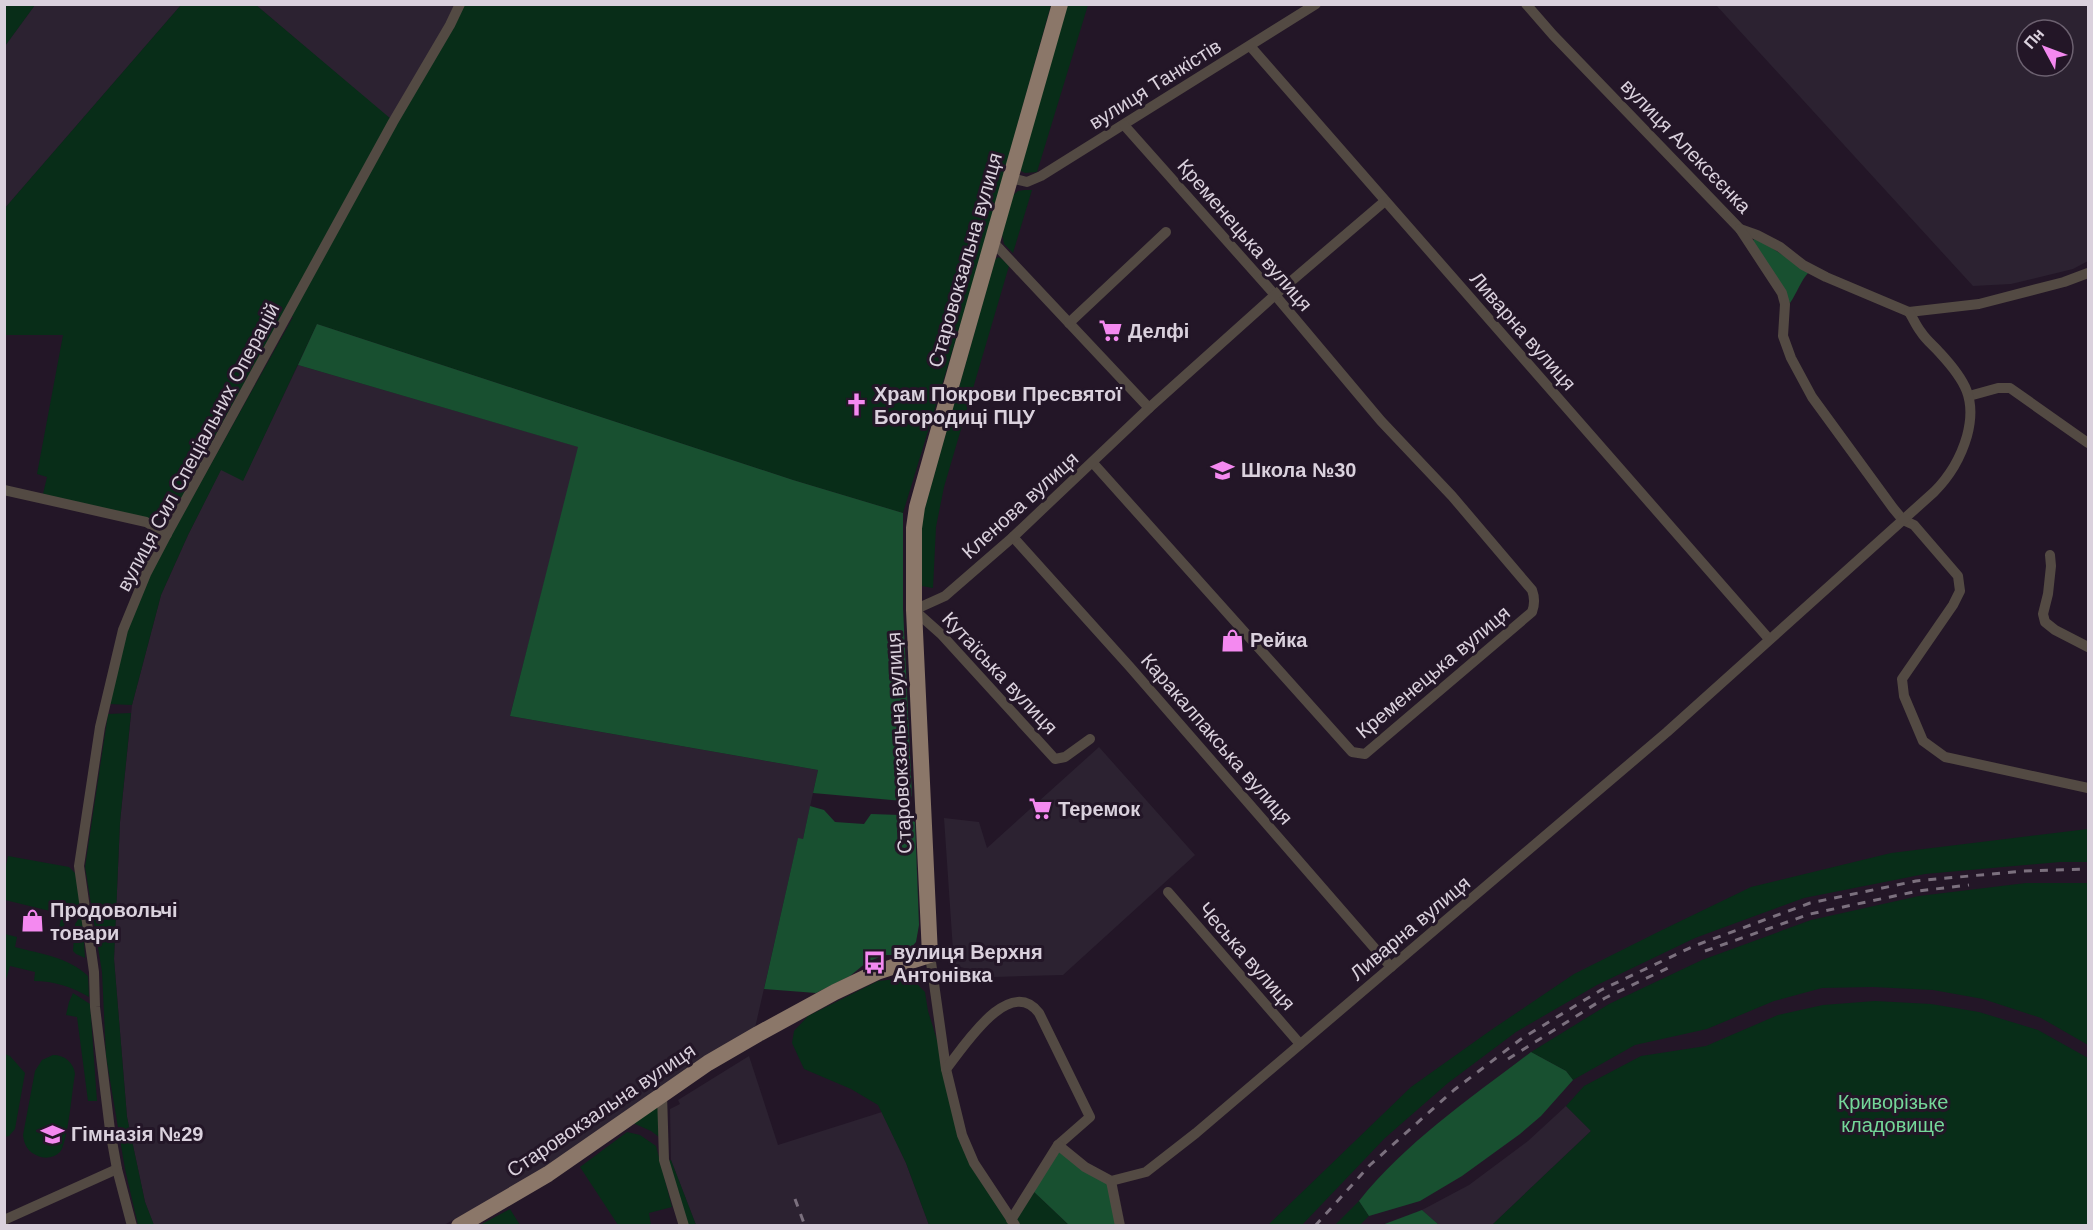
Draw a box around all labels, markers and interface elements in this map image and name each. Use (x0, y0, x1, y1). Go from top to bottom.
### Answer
north arrow (2015, 18, 2075, 78)
text: Пн (2021, 25, 2047, 52)
street label: вулиця Танкістів (1085, 35, 1225, 133)
street label: вулиця Алексєєнка (1617, 75, 1756, 218)
street label: Старовокзальна вулиця (924, 150, 1006, 370)
street label: Кременецька вулиця (1173, 155, 1317, 315)
street label: Ливарна вулиця (1466, 267, 1580, 395)
street label: вулиця Сил Спеціальних Операцій (112, 299, 284, 595)
supermarket icon: Делфі (1097, 318, 1123, 344)
place label: Делфі (1128, 320, 1189, 342)
place label: Храм Покрови Пресвятої Богородиці ПЦУ (874, 383, 1122, 428)
church icon: Храм Покрови Пресвятої Богородиці ПЦУ (843, 392, 869, 418)
street label: Кленова вулиця (957, 447, 1083, 563)
school or university icon: Школа №30 (1210, 457, 1236, 483)
place label: Школа №30 (1241, 459, 1357, 481)
street label: Кременецька вулиця (1352, 601, 1514, 743)
street label: Кутаїська вулиця (938, 608, 1062, 738)
shop icon: Рейка (1219, 627, 1245, 653)
place label: Рейка (1250, 629, 1308, 651)
street label: Старовокзальна вулиця (882, 631, 916, 855)
street label: Каракалпакська вулиця (1137, 649, 1297, 829)
supermarket icon: Теремок (1027, 796, 1053, 822)
place label: Теремок (1058, 798, 1141, 820)
street label: Ливарна вулиця (1346, 872, 1474, 984)
street label: Чеська вулиця (1194, 898, 1300, 1014)
place label: Продовольчі товари (50, 899, 178, 944)
shop icon: Продовольчі товари (19, 908, 45, 934)
place label: вулиця Верхня Антонівка (893, 941, 1043, 986)
bus stop icon: вулиця Верхня Антонівка (862, 950, 888, 976)
street label: Старовокзальна вулиця (503, 1039, 699, 1181)
park label: Криворізьке кладовище (1838, 1091, 1948, 1136)
school or university icon: Гімназія №29 (40, 1121, 66, 1147)
place label: Гімназія №29 (71, 1123, 203, 1145)

